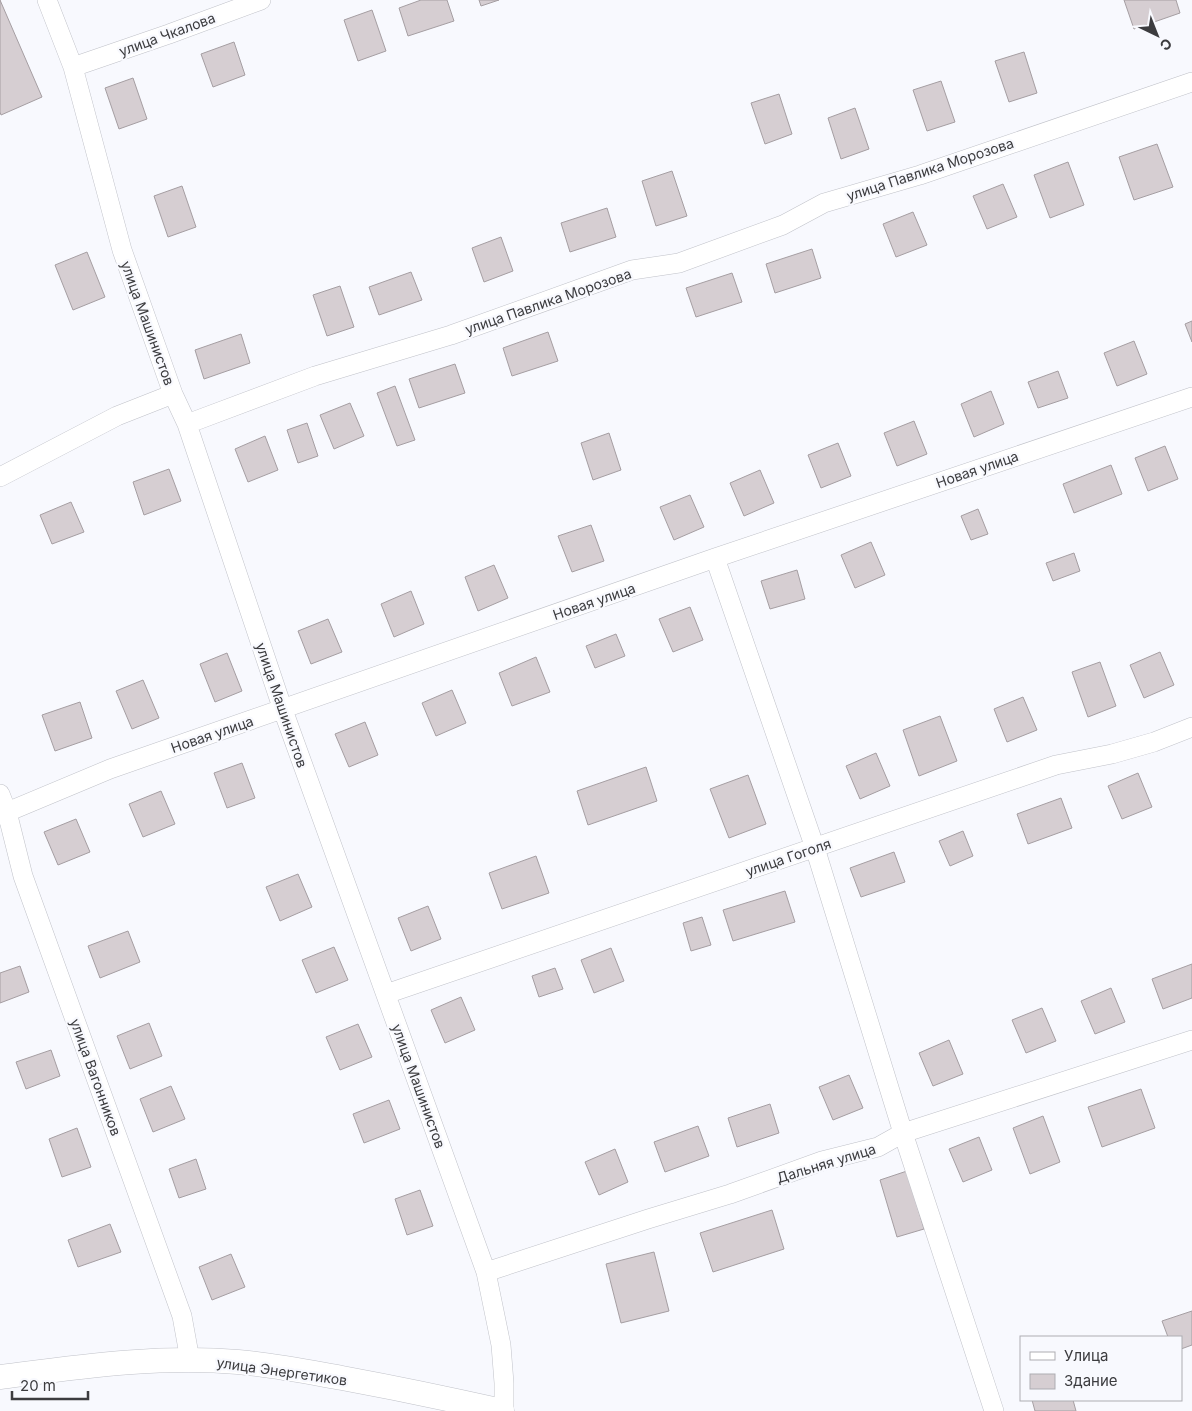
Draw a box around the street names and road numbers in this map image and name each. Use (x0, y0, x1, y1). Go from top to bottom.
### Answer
street label: улица Чкалова (117, 9, 217, 59)
street label: улица Павлика Морозова (844, 134, 1016, 204)
street label: улица Машинистов (118, 258, 178, 388)
street label: улица Павлика Морозова (463, 265, 633, 337)
street label: Новая улица (934, 447, 1020, 491)
street label: Новая улица (551, 579, 637, 623)
street label: улица Машинистов (253, 640, 311, 770)
street label: Новая улица (169, 712, 255, 756)
street label: улица Гоголя (743, 834, 833, 880)
street label: улица Вагонников (67, 1016, 125, 1138)
street label: улица Машинистов (389, 1021, 449, 1151)
street label: Дальняя улица (774, 1140, 878, 1186)
street label: улица Энергетиков (216, 1353, 348, 1389)

